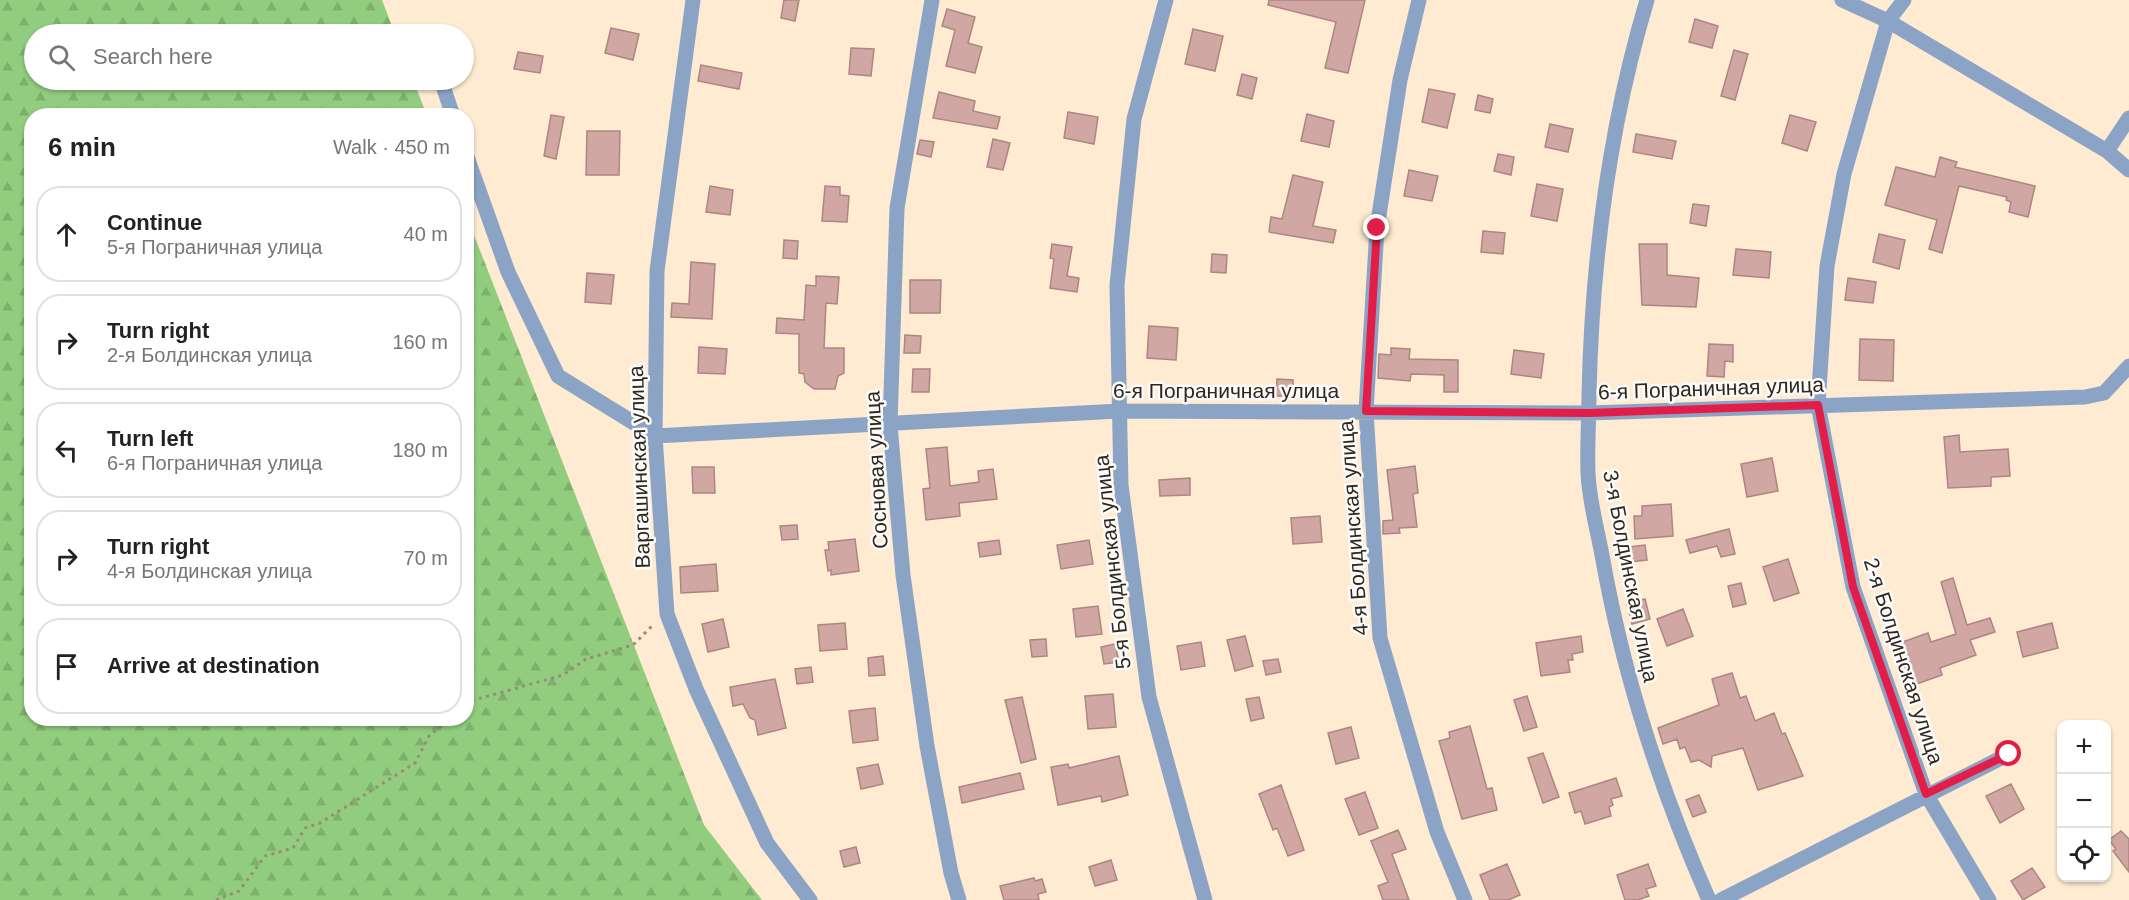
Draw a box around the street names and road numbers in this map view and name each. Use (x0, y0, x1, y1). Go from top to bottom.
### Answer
street label: Варгашинская улица (624, 365, 654, 569)
street label: 6-я Пограничная улица (1598, 373, 1825, 403)
street label: 6-я Пограничная улица (1113, 379, 1339, 402)
street label: Сосновая улица (860, 390, 892, 550)
street label: 4-я Болдинская улица (1334, 419, 1372, 636)
street label: 5-я Болдинская улица (1089, 453, 1135, 670)
street label: 3-я Болдинская улица (1599, 468, 1663, 684)
street label: 2-я Болдинская улица (1860, 555, 1948, 767)

